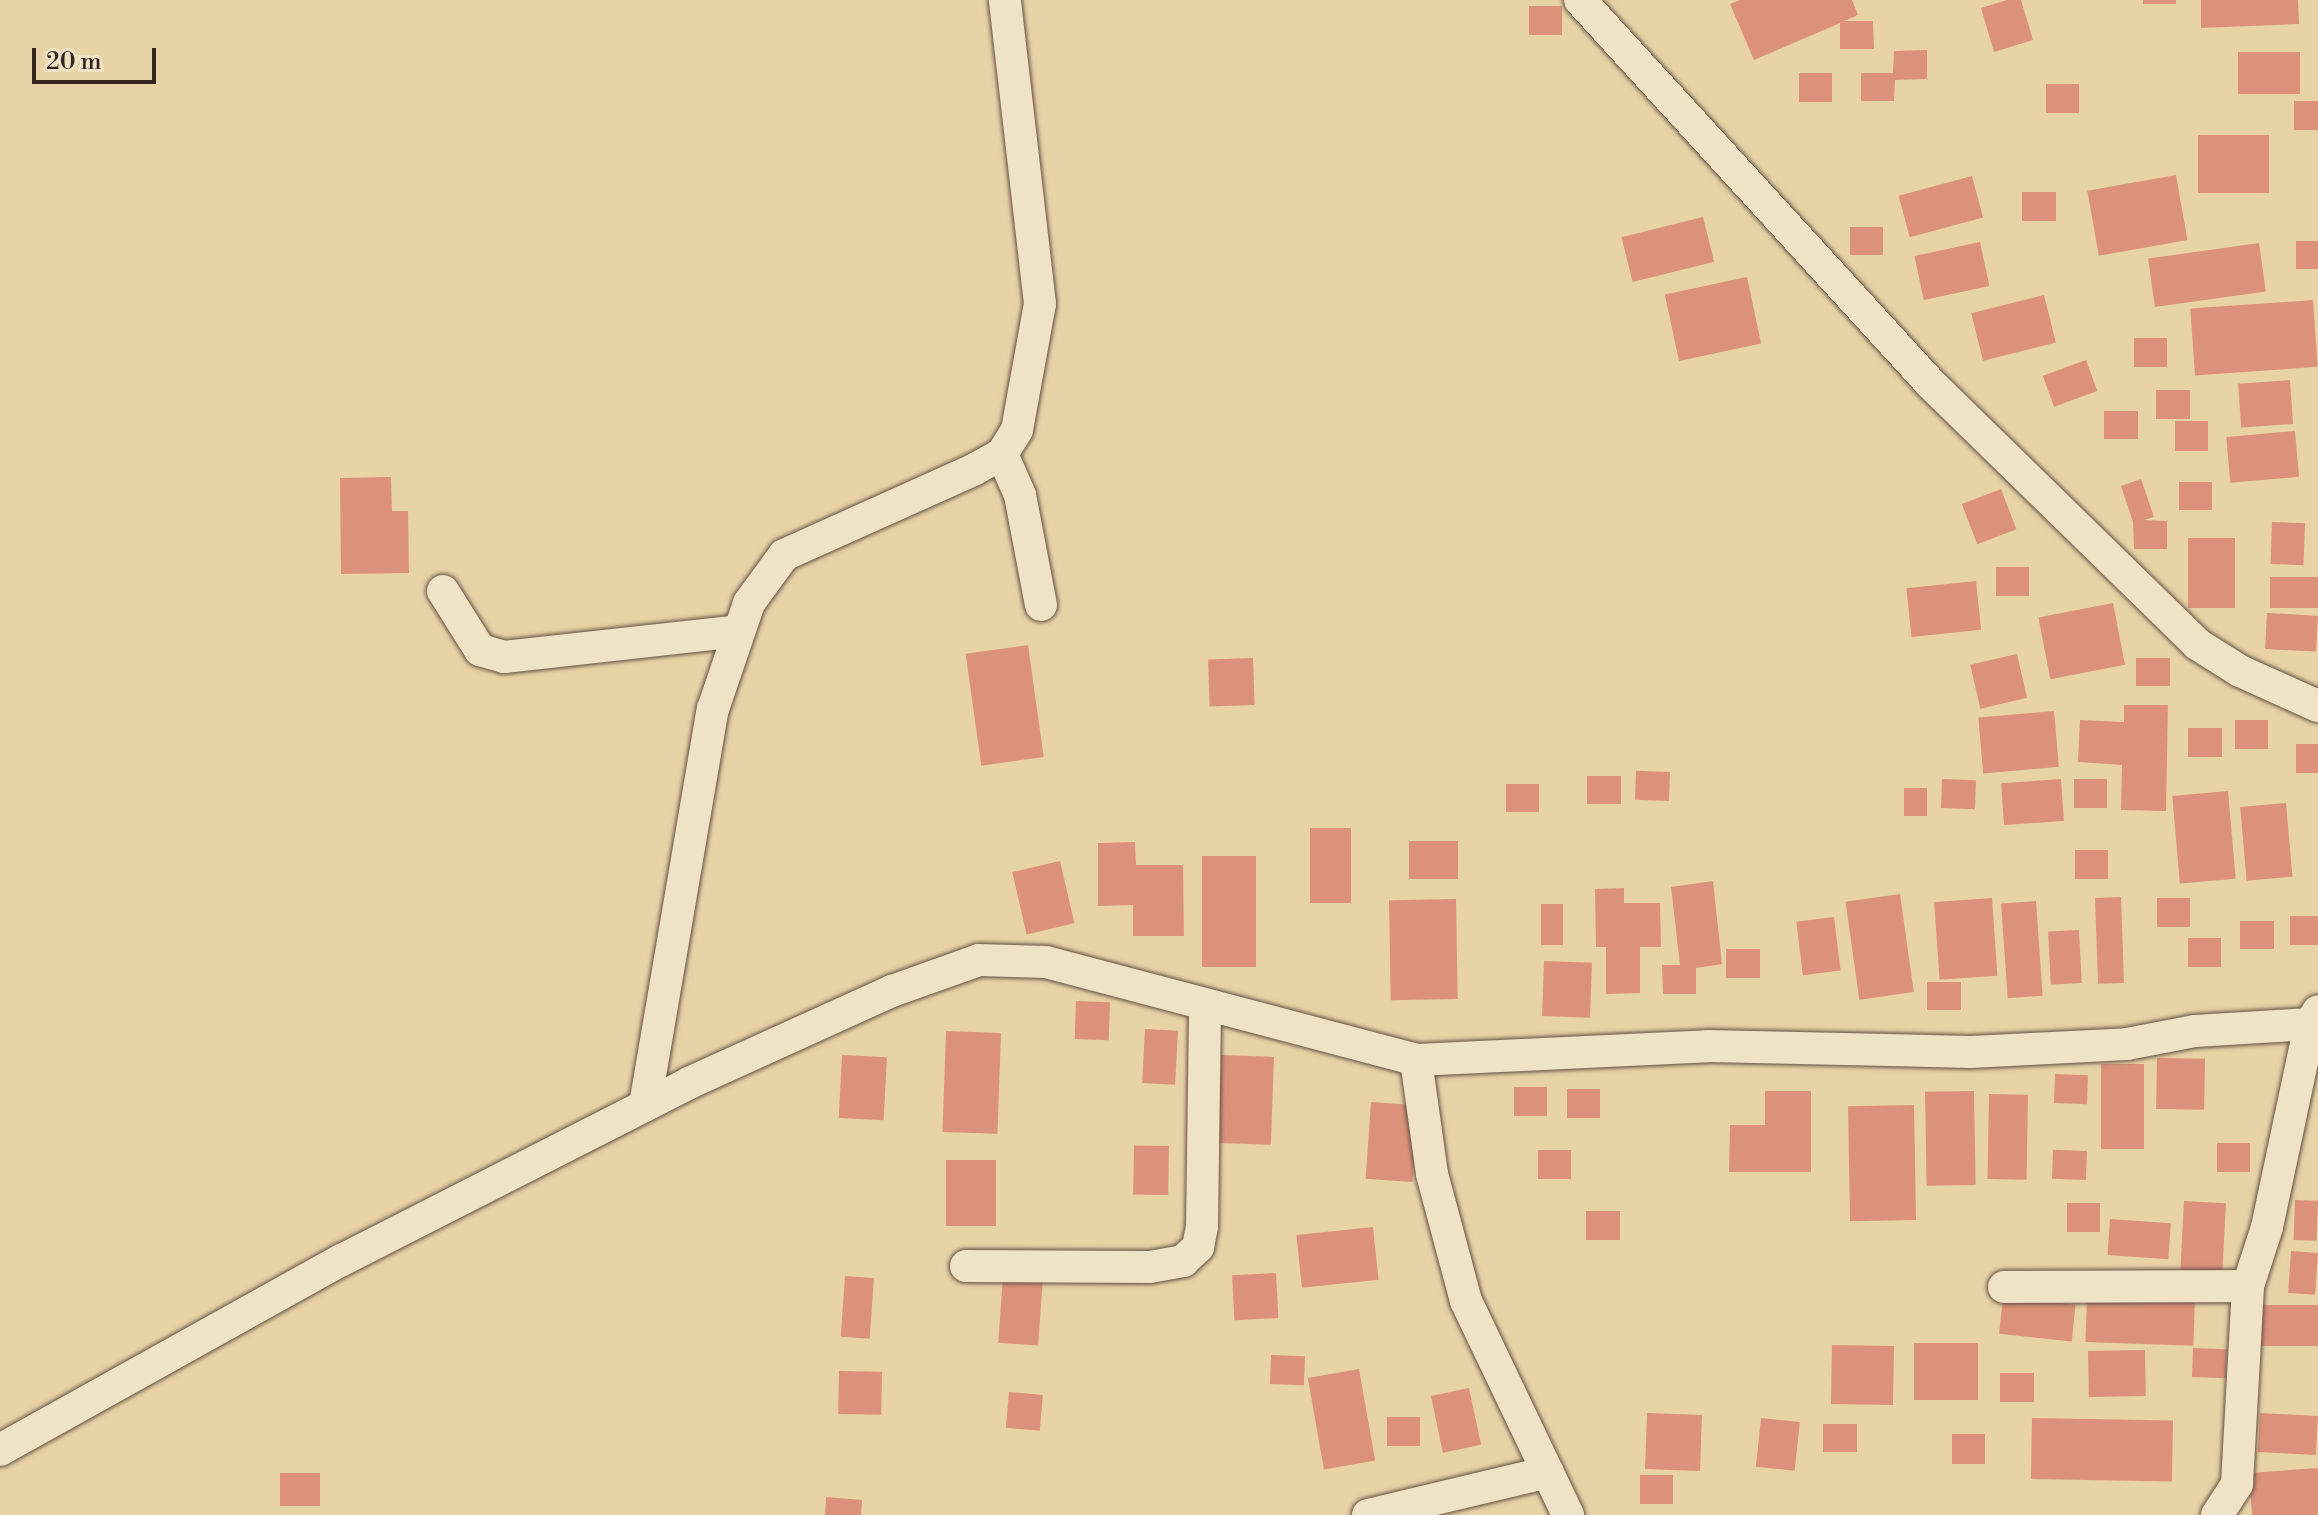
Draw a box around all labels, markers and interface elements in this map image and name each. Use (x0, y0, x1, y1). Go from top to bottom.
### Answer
scale bar (36, 32, 160, 82)
text: 20 m (46, 47, 102, 77)

